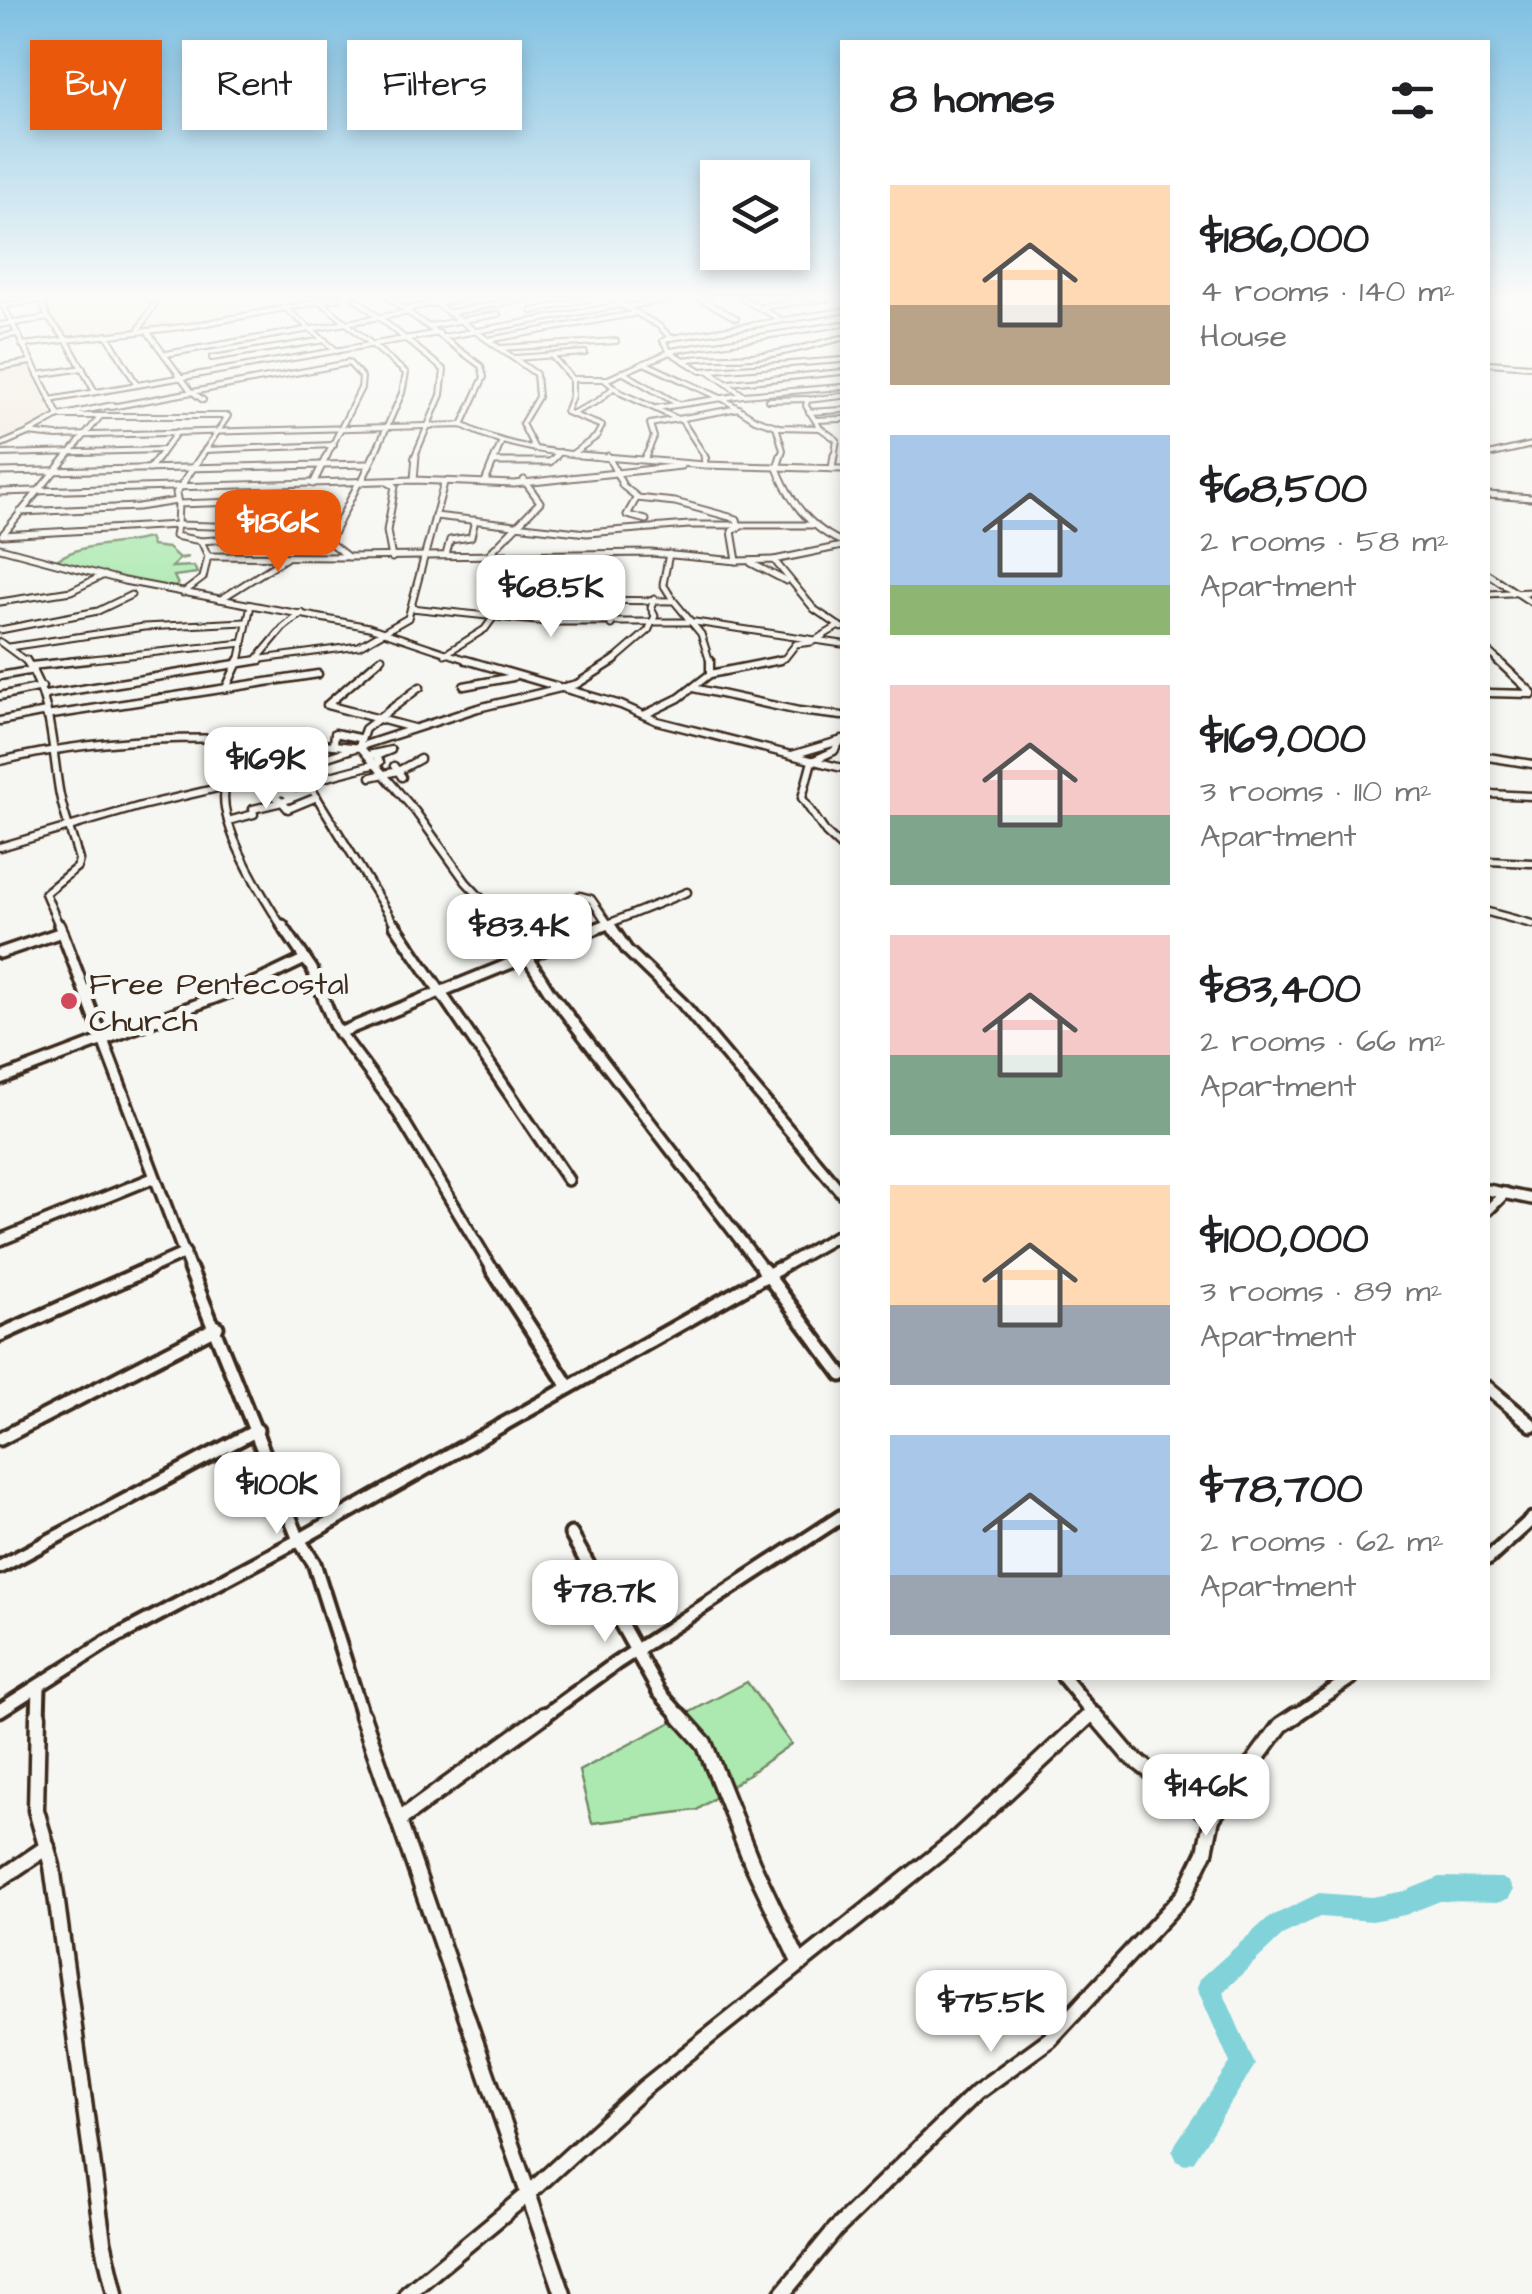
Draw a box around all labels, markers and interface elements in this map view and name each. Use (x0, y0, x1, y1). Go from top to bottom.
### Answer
chip: Buy (30, 40, 162, 130)
chip: Rent (182, 40, 327, 130)
chip: Filters (347, 40, 522, 130)
text: 8 homes (890, 71, 1055, 129)
icon: filters (1385, 73, 1440, 128)
map controls (700, 160, 810, 270)
button: layers (700, 160, 810, 270)
text: $186,000 (1200, 211, 1369, 269)
icon: home (970, 225, 1090, 345)
text: 4 rooms · 140 m² (1200, 269, 1455, 314)
text: House (1200, 314, 1287, 359)
text: $68,500 (1200, 461, 1367, 519)
icon: home (970, 475, 1090, 595)
pin: $186K (208, 490, 348, 575)
text: $186K (237, 500, 319, 545)
text: 2 rooms · 58 m² (1200, 519, 1449, 564)
pin: $68.5K (470, 555, 632, 640)
text: Apartment (1200, 564, 1356, 609)
text: $68.5K (498, 565, 604, 610)
text: $169,000 (1200, 711, 1366, 769)
icon: home (970, 725, 1090, 845)
pin: $169K (196, 727, 336, 812)
text: $169K (226, 737, 306, 782)
text: 3 rooms · 110 m² (1200, 769, 1432, 814)
text: Apartment (1200, 814, 1356, 859)
pin: $83.4K (438, 894, 600, 979)
text: $83.4K (469, 904, 569, 949)
text: $83,400 (1200, 961, 1361, 1019)
place label: Free Pentecostal Church (89, 962, 349, 1044)
icon: home (970, 975, 1090, 1095)
marker: Free Pentecostal Church (58, 990, 80, 1012)
text: 2 rooms · 66 m² (1200, 1019, 1446, 1064)
text: Apartment (1200, 1064, 1356, 1109)
text: $100,000 (1200, 1211, 1369, 1269)
icon: home (970, 1225, 1090, 1345)
text: 3 rooms · 89 m² (1200, 1269, 1443, 1314)
text: Apartment (1200, 1314, 1356, 1359)
pin: $100K (207, 1452, 347, 1537)
text: $78,700 (1200, 1461, 1363, 1519)
text: $100K (236, 1462, 318, 1507)
icon: home (970, 1475, 1090, 1595)
text: 2 rooms · 62 m² (1200, 1519, 1444, 1564)
pin: $78.7K (524, 1560, 686, 1645)
text: Apartment (1200, 1564, 1356, 1609)
text: $78.7K (554, 1570, 656, 1615)
pin: $146K (1136, 1754, 1276, 1839)
text: $146K (1164, 1764, 1248, 1809)
pin: $75.5K (910, 1970, 1072, 2055)
text: $75.5K (938, 1980, 1044, 2025)

